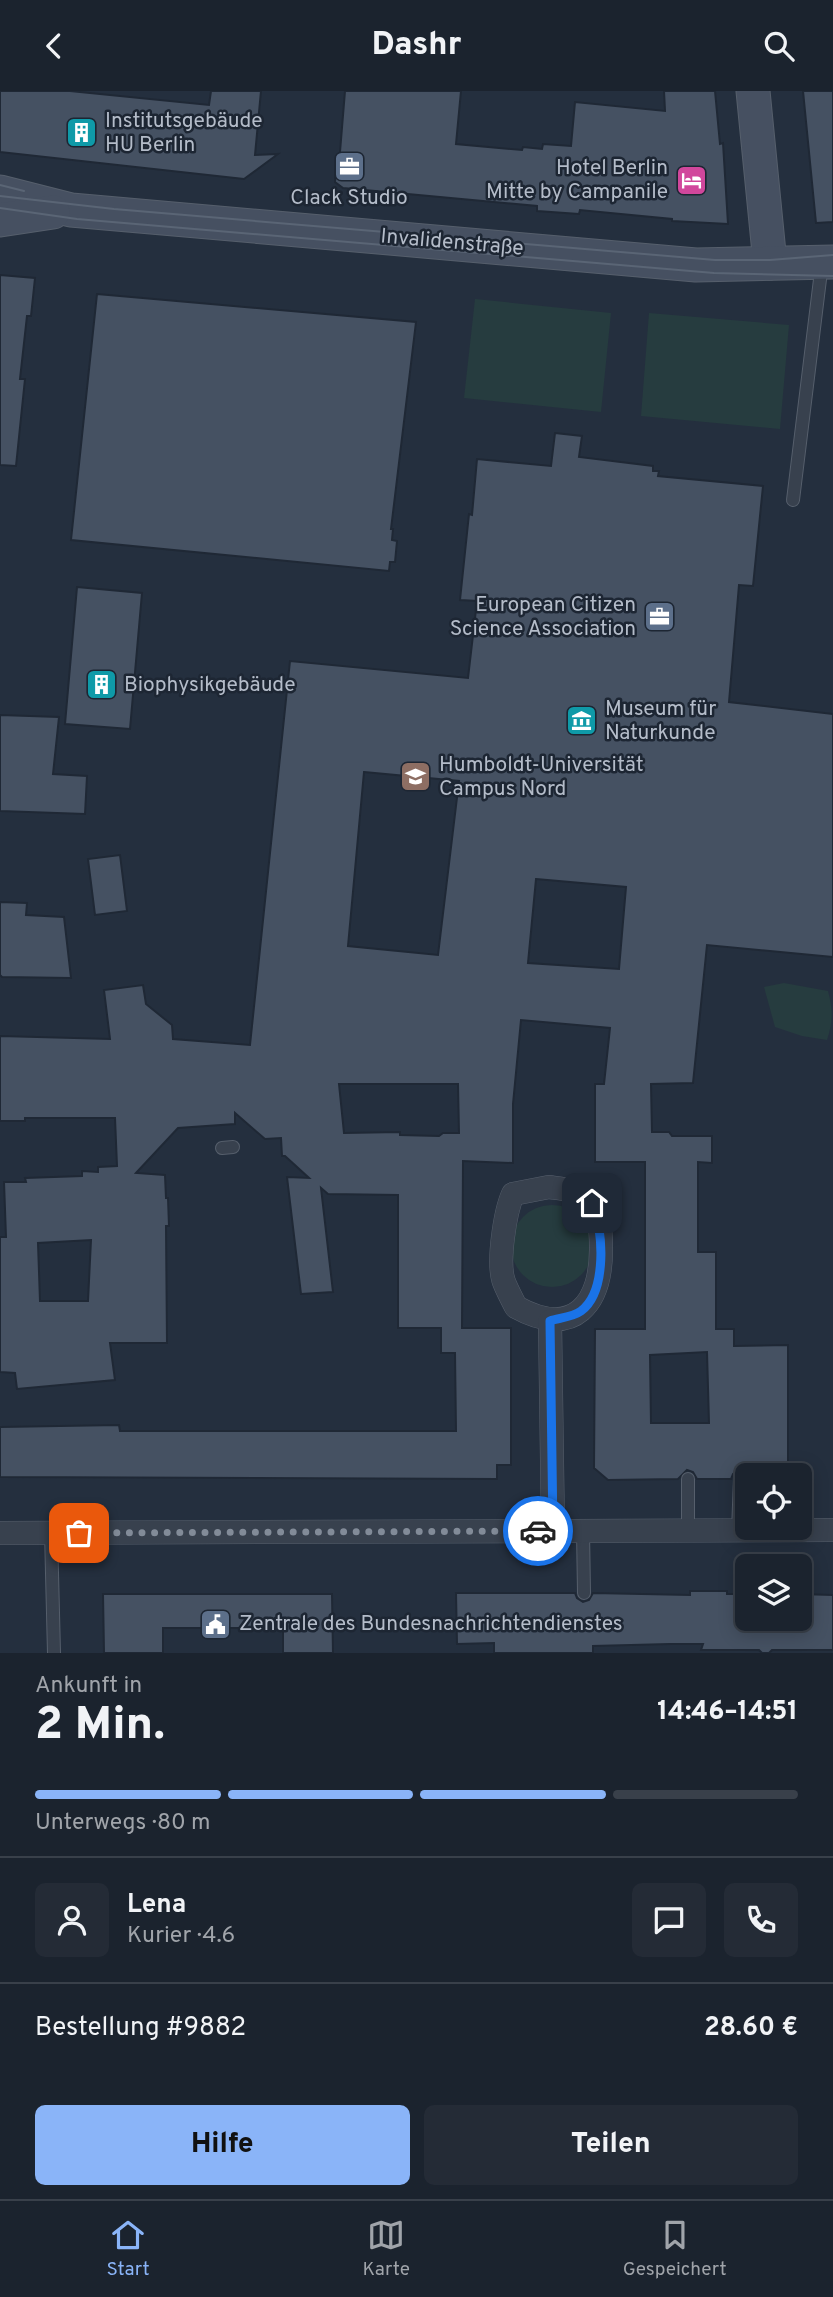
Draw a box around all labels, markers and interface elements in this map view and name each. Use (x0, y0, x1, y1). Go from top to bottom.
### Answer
text: Dashr (372, 26, 461, 66)
icon: back (35, 27, 73, 65)
icon: search (760, 27, 798, 65)
place label: Institutsgebäude HU Berlin (105, 108, 263, 159)
building icon: Institutsgebäude HU Berlin (65, 116, 99, 150)
office icon: Clack Studio (332, 149, 366, 183)
place label: Hotel Berlin Mitte by Campanile (486, 155, 668, 206)
hotel icon: Hotel Berlin Mitte by Campanile (674, 163, 708, 197)
place label: Clack Studio (290, 185, 408, 212)
street label: Invalidenstraße (379, 223, 525, 263)
place label: European Citizen Science Association (450, 592, 636, 643)
office icon: European Citizen Science Association (642, 600, 676, 634)
building icon: Biophysikgebäude (84, 668, 118, 702)
place label: Biophysikgebäude (124, 672, 295, 699)
place label: Museum für Naturkunde (605, 696, 716, 747)
museum icon: Museum für Naturkunde (565, 704, 599, 738)
place label: Humboldt-Universität Campus Nord (439, 752, 644, 803)
school or university icon: Humboldt-Universität Campus Nord (399, 760, 433, 794)
pin (562, 1173, 622, 1233)
icon: home (573, 1184, 611, 1222)
map controls (735, 1463, 812, 1631)
button: locate (735, 1463, 812, 1540)
courier (503, 1496, 573, 1566)
pin (49, 1503, 109, 1563)
icon: car (519, 1512, 557, 1550)
icon: bag (60, 1514, 98, 1552)
button: layers (735, 1554, 812, 1631)
public building icon: Zentrale des Bundesnachrichtendienstes (199, 1607, 233, 1641)
place label: Zentrale des Bundesnachrichtendienstes (239, 1611, 623, 1638)
text: Ankunft in (35, 1672, 142, 1701)
text: 14:46–14:51 (657, 1696, 798, 1729)
text: 2 Min. (35, 1697, 165, 1756)
text: Unterwegs · 80 m (35, 1809, 211, 1838)
button: person (35, 1883, 109, 1957)
button: chat (632, 1883, 706, 1957)
button: phone (724, 1883, 798, 1957)
text: Lena (127, 1889, 186, 1922)
text: Kurier · 4.6 (127, 1922, 235, 1951)
text: Bestellung #9882 (35, 2012, 246, 2045)
text: 28.60 € (704, 2012, 798, 2045)
button: Hilfe (35, 2105, 410, 2185)
button: Teilen (424, 2105, 798, 2185)
tab: Start (106, 2216, 150, 2282)
tab: Karte (363, 2216, 410, 2282)
tab: Gespeichert (623, 2216, 727, 2282)

